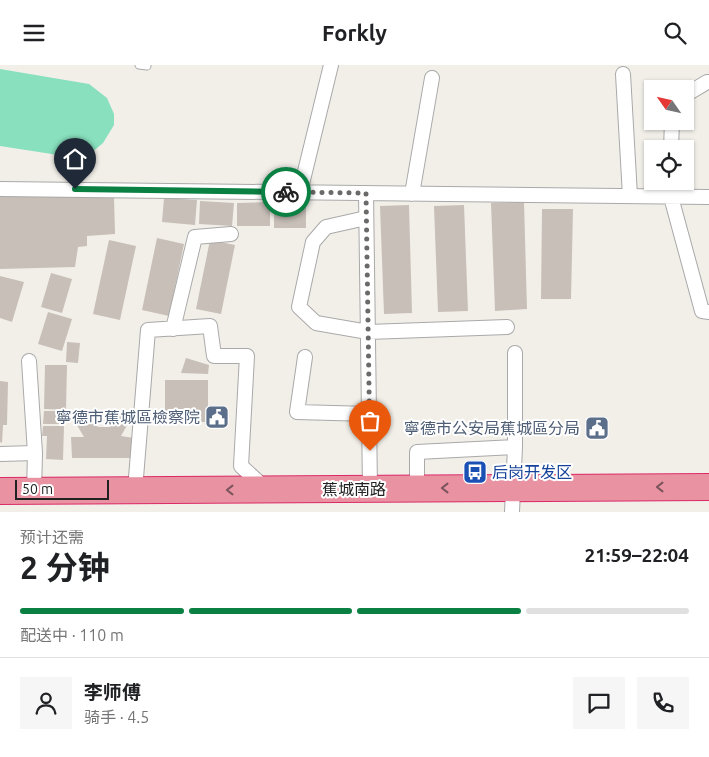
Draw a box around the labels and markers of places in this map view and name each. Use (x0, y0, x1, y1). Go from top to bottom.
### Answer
pin (54, 138, 96, 189)
pin (349, 400, 391, 451)
public building icon: 寧德市蕉城區檢察院 (204, 404, 230, 430)
place label: 寧德市蕉城區檢察院 (56, 408, 200, 426)
public building icon: 寧德市公安局蕉城區分局 (584, 415, 610, 441)
place label: 寧德市公安局蕉城區分局 (404, 419, 580, 437)
bus stop icon: 后岗开发区 (462, 459, 488, 485)
place label: 后岗开发区 (492, 463, 572, 481)

